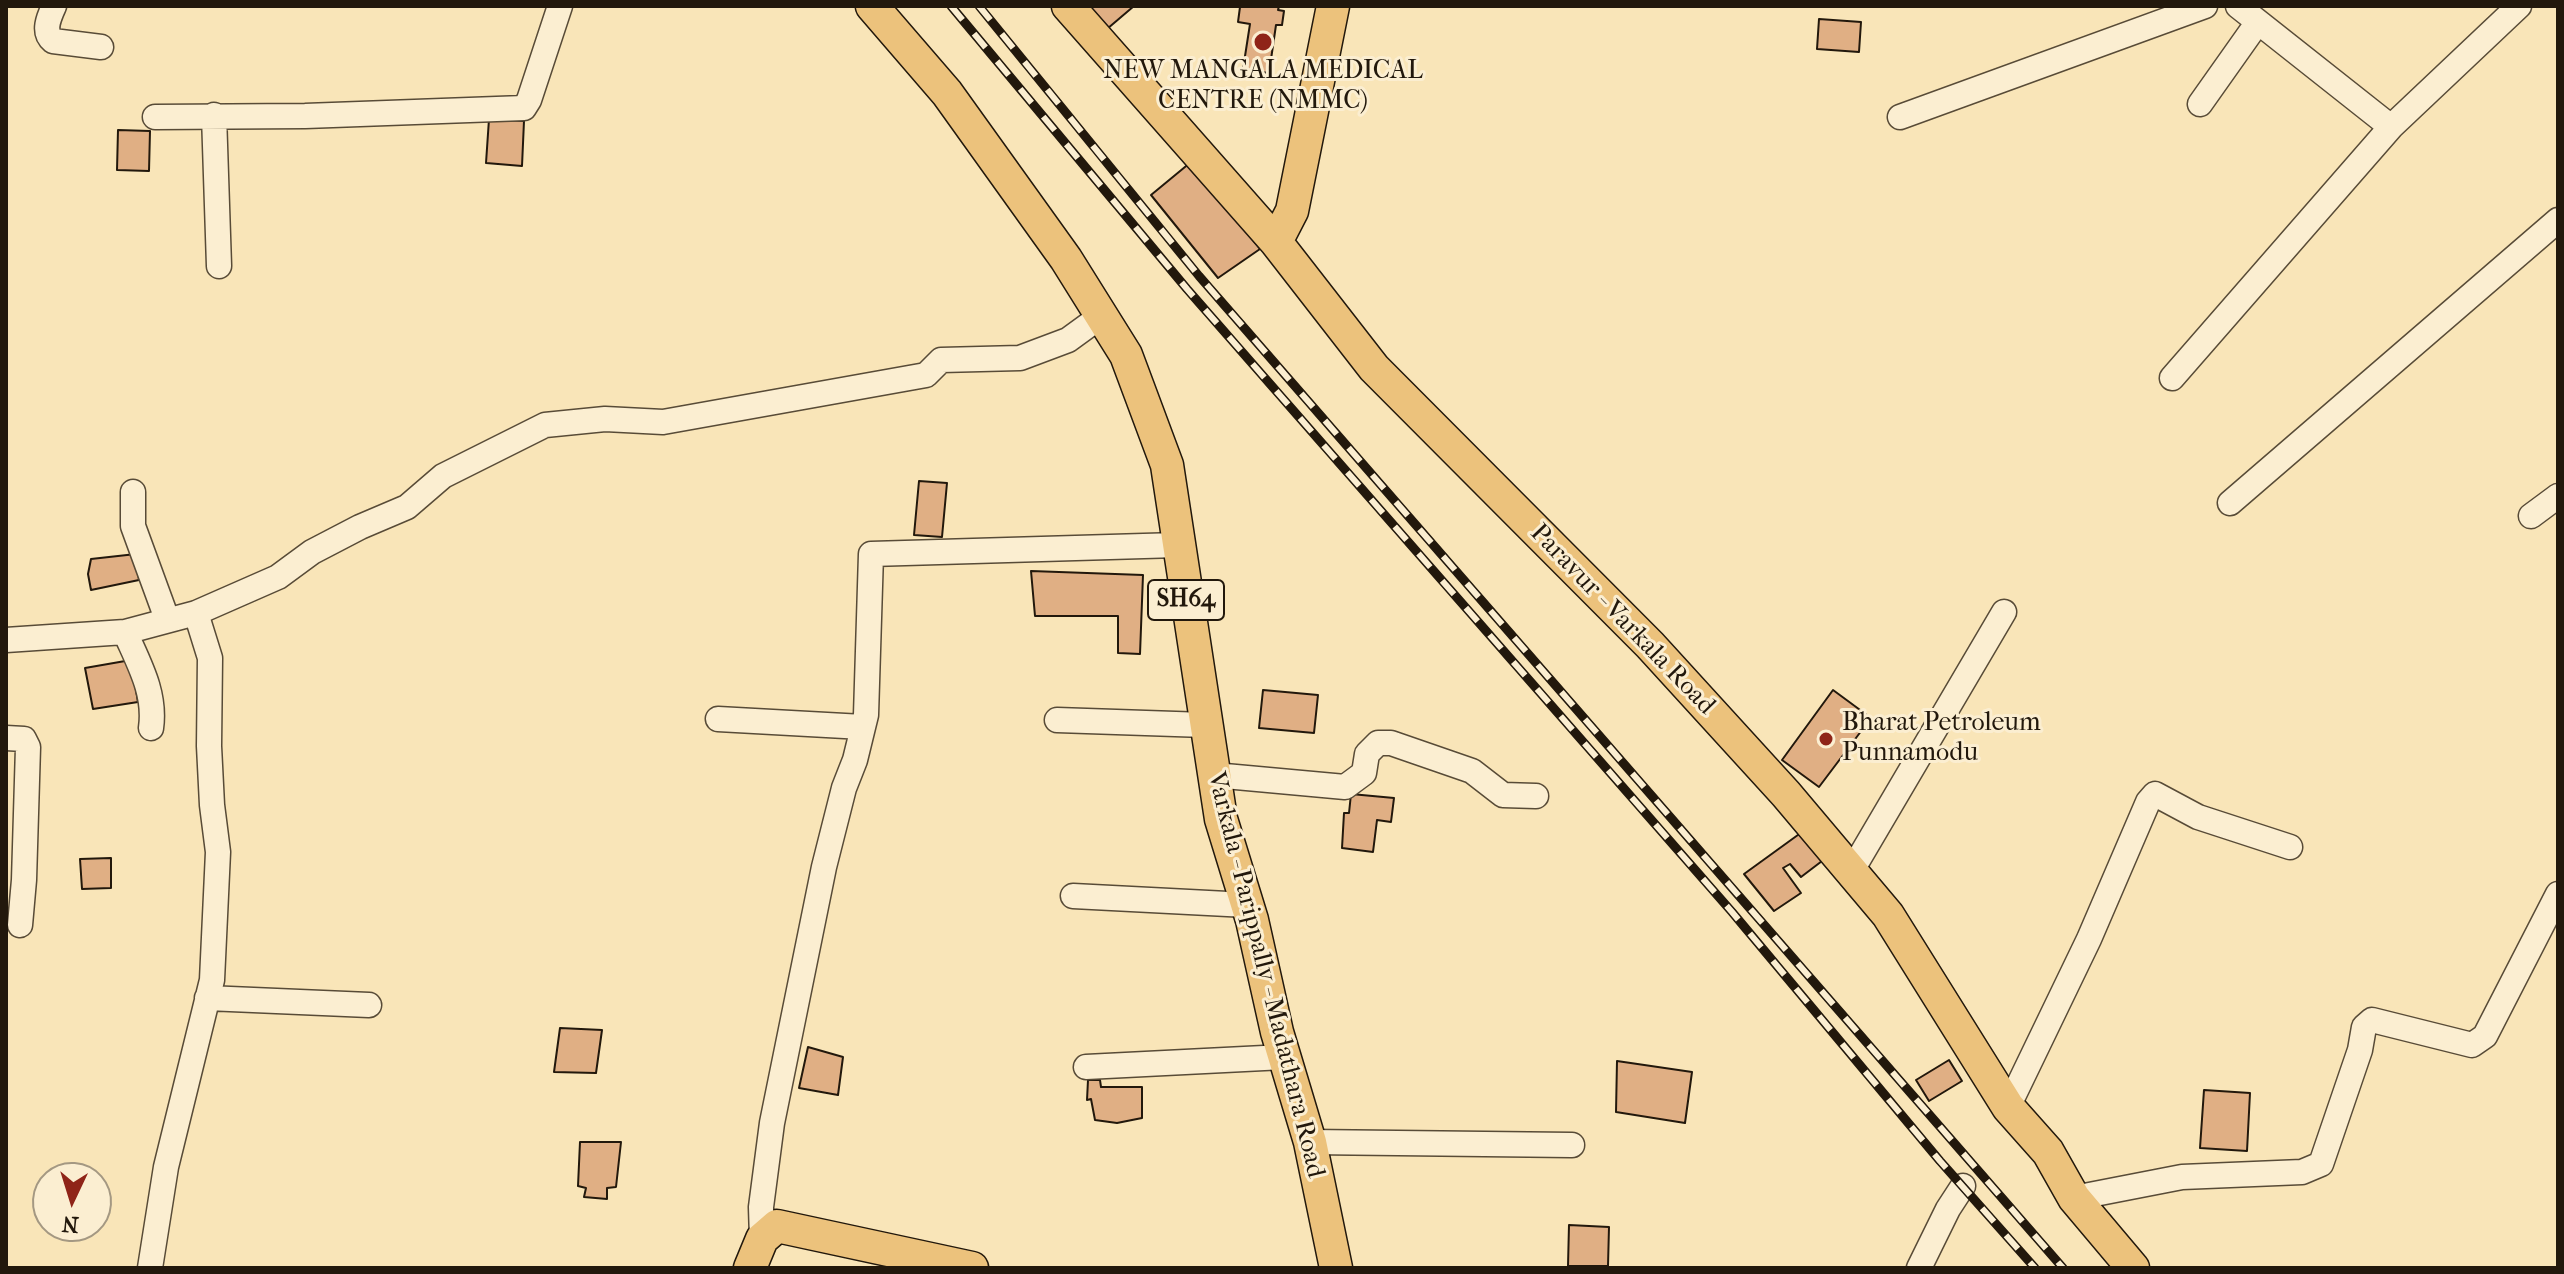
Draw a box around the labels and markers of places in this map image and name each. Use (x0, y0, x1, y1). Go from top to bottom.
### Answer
marker: NEW MANGALA MEDICAL CENTRE (NMMC) (1252, 31, 1274, 53)
place label: NEW MANGALA MEDICAL CENTRE (NMMC) (1103, 56, 1423, 118)
place label: Bharat Petroleum Punnamodu (1842, 708, 2041, 770)
marker: Bharat Petroleum Punnamodu (1817, 730, 1835, 748)

